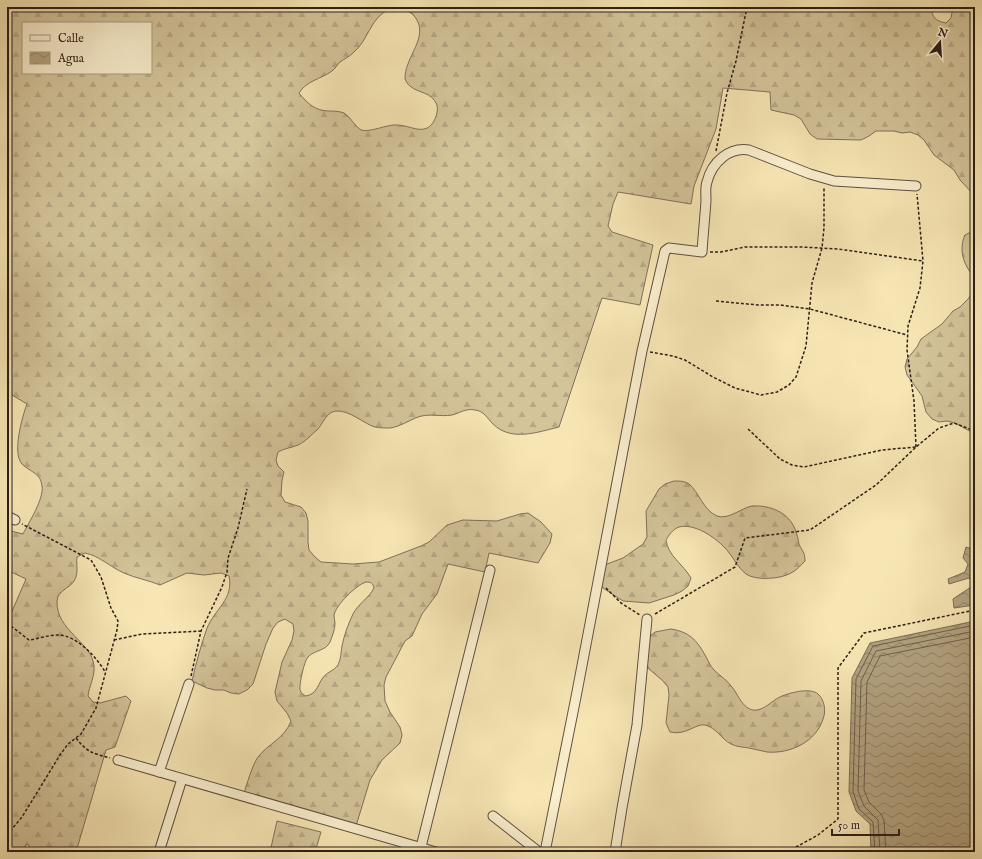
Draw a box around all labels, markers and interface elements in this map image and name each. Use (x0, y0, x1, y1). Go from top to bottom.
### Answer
legend (22, 22, 152, 74)
north arrow (920, 22, 960, 62)
text: N (935, 25, 950, 42)
text: Calle (58, 31, 84, 46)
text: Agua (57, 51, 85, 66)
scale bar (832, 811, 899, 837)
text: 50 m (838, 818, 860, 833)

